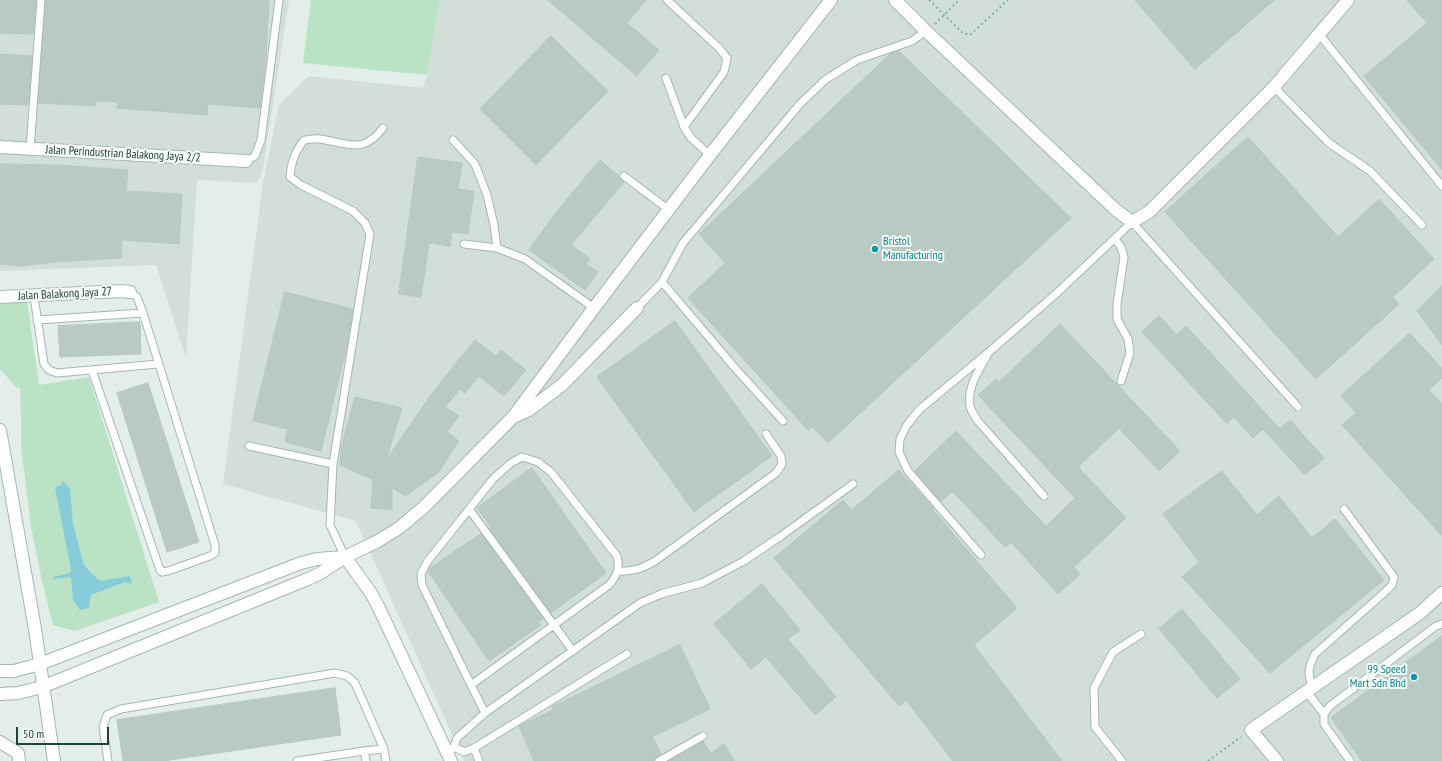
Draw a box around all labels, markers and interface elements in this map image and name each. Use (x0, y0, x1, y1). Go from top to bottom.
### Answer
street label: Jalan Perindustrian Balakong Jaya 2/2 (45, 143, 201, 165)
place label: Bristol Manufacturing (883, 235, 943, 263)
marker: Bristol Manufacturing (870, 244, 880, 254)
street label: Jalan Balakong Jaya 27 (18, 284, 112, 304)
place label: 99 Speed Mart Sdn Bhd (1350, 663, 1406, 691)
marker: 99 Speed Mart Sdn Bhd (1409, 672, 1419, 682)
scale bar (18, 719, 111, 745)
text: 50 m (23, 726, 44, 741)

